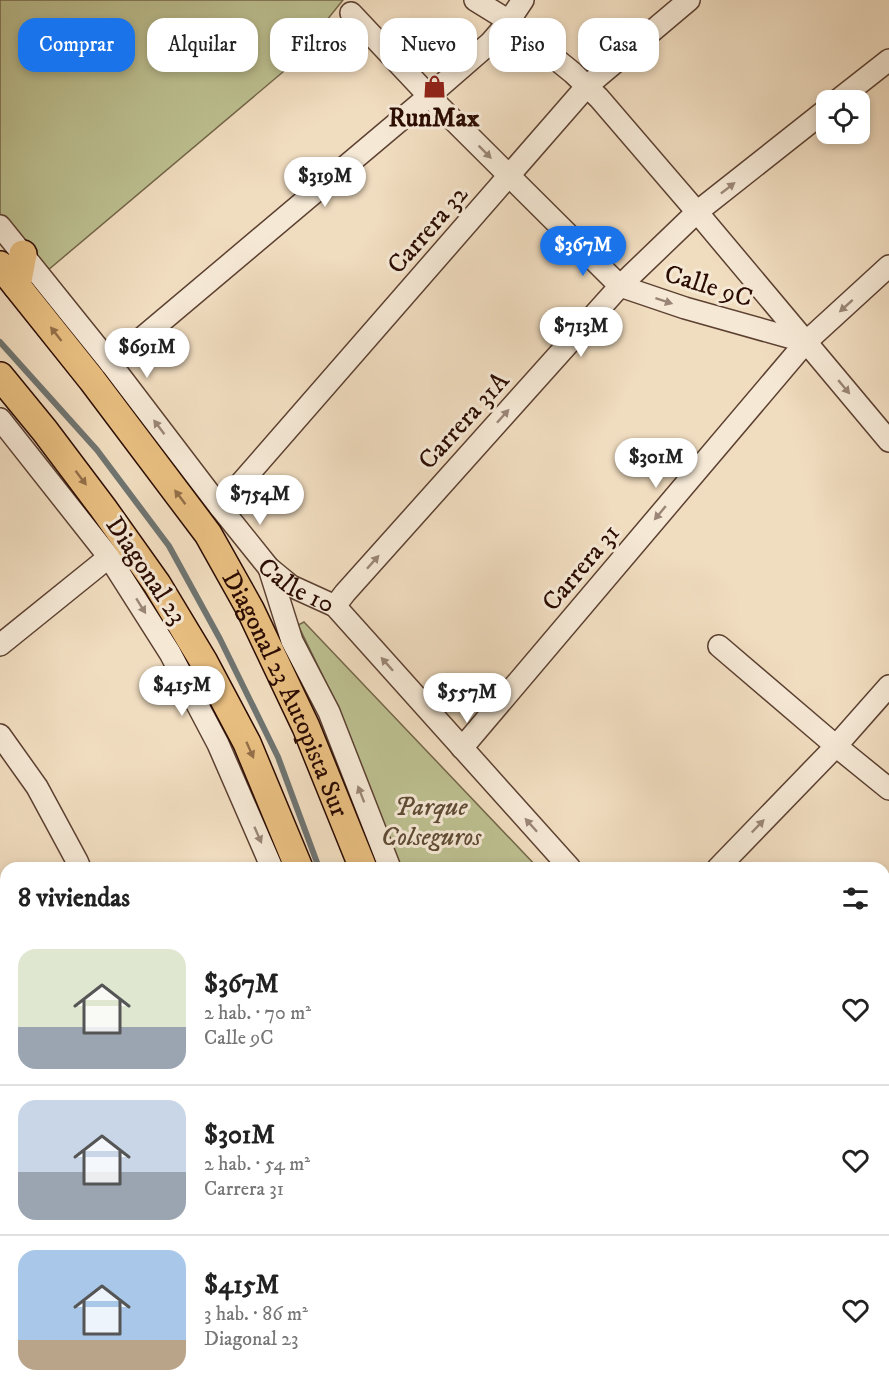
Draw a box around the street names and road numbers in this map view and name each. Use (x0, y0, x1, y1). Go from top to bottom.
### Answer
street label: Carrera 32 (381, 179, 476, 281)
street label: Calle 9C (660, 257, 757, 315)
street label: Carrera 31A (412, 365, 517, 477)
street label: Diagonal 23 (98, 511, 194, 631)
street label: Carrera 31 (535, 518, 627, 618)
street label: Calle 10 (249, 552, 339, 622)
street label: Diagonal 23 Autopista Sur (214, 565, 356, 822)

